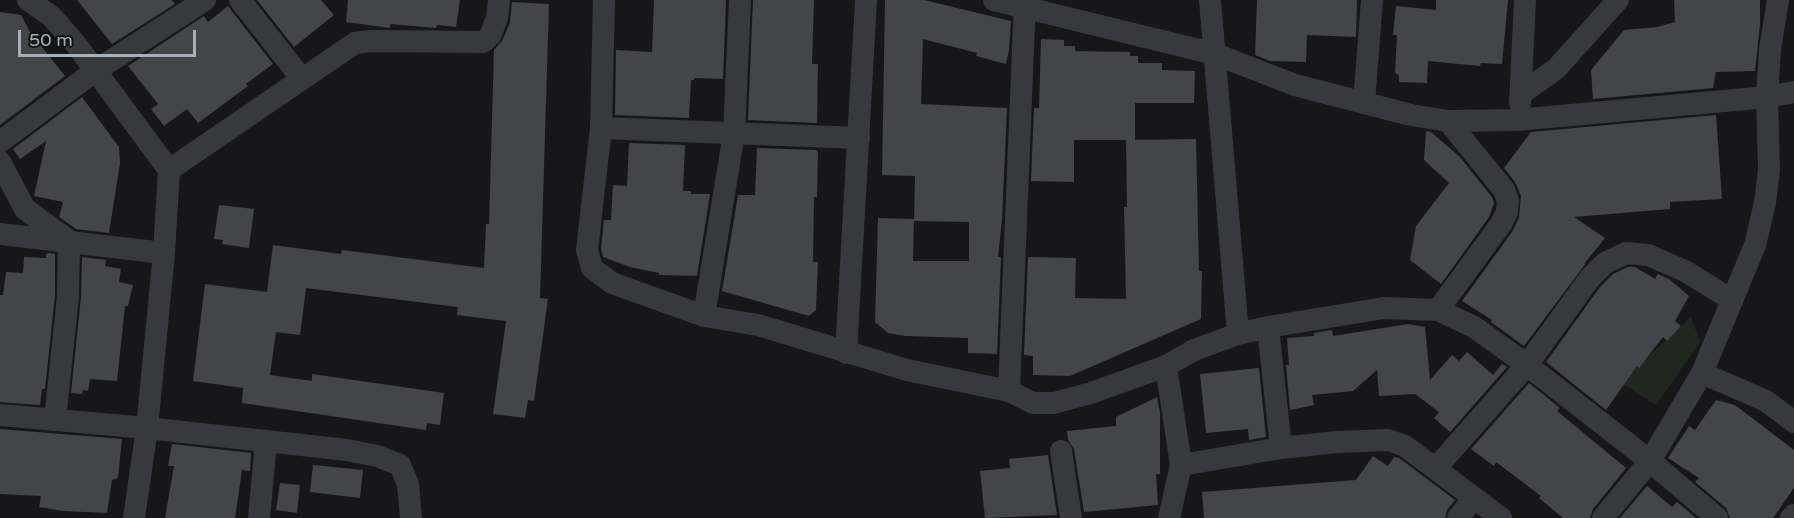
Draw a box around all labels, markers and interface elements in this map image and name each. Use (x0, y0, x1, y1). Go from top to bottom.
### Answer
scale bar (21, 18, 200, 56)
text: 50 m (29, 29, 73, 51)

